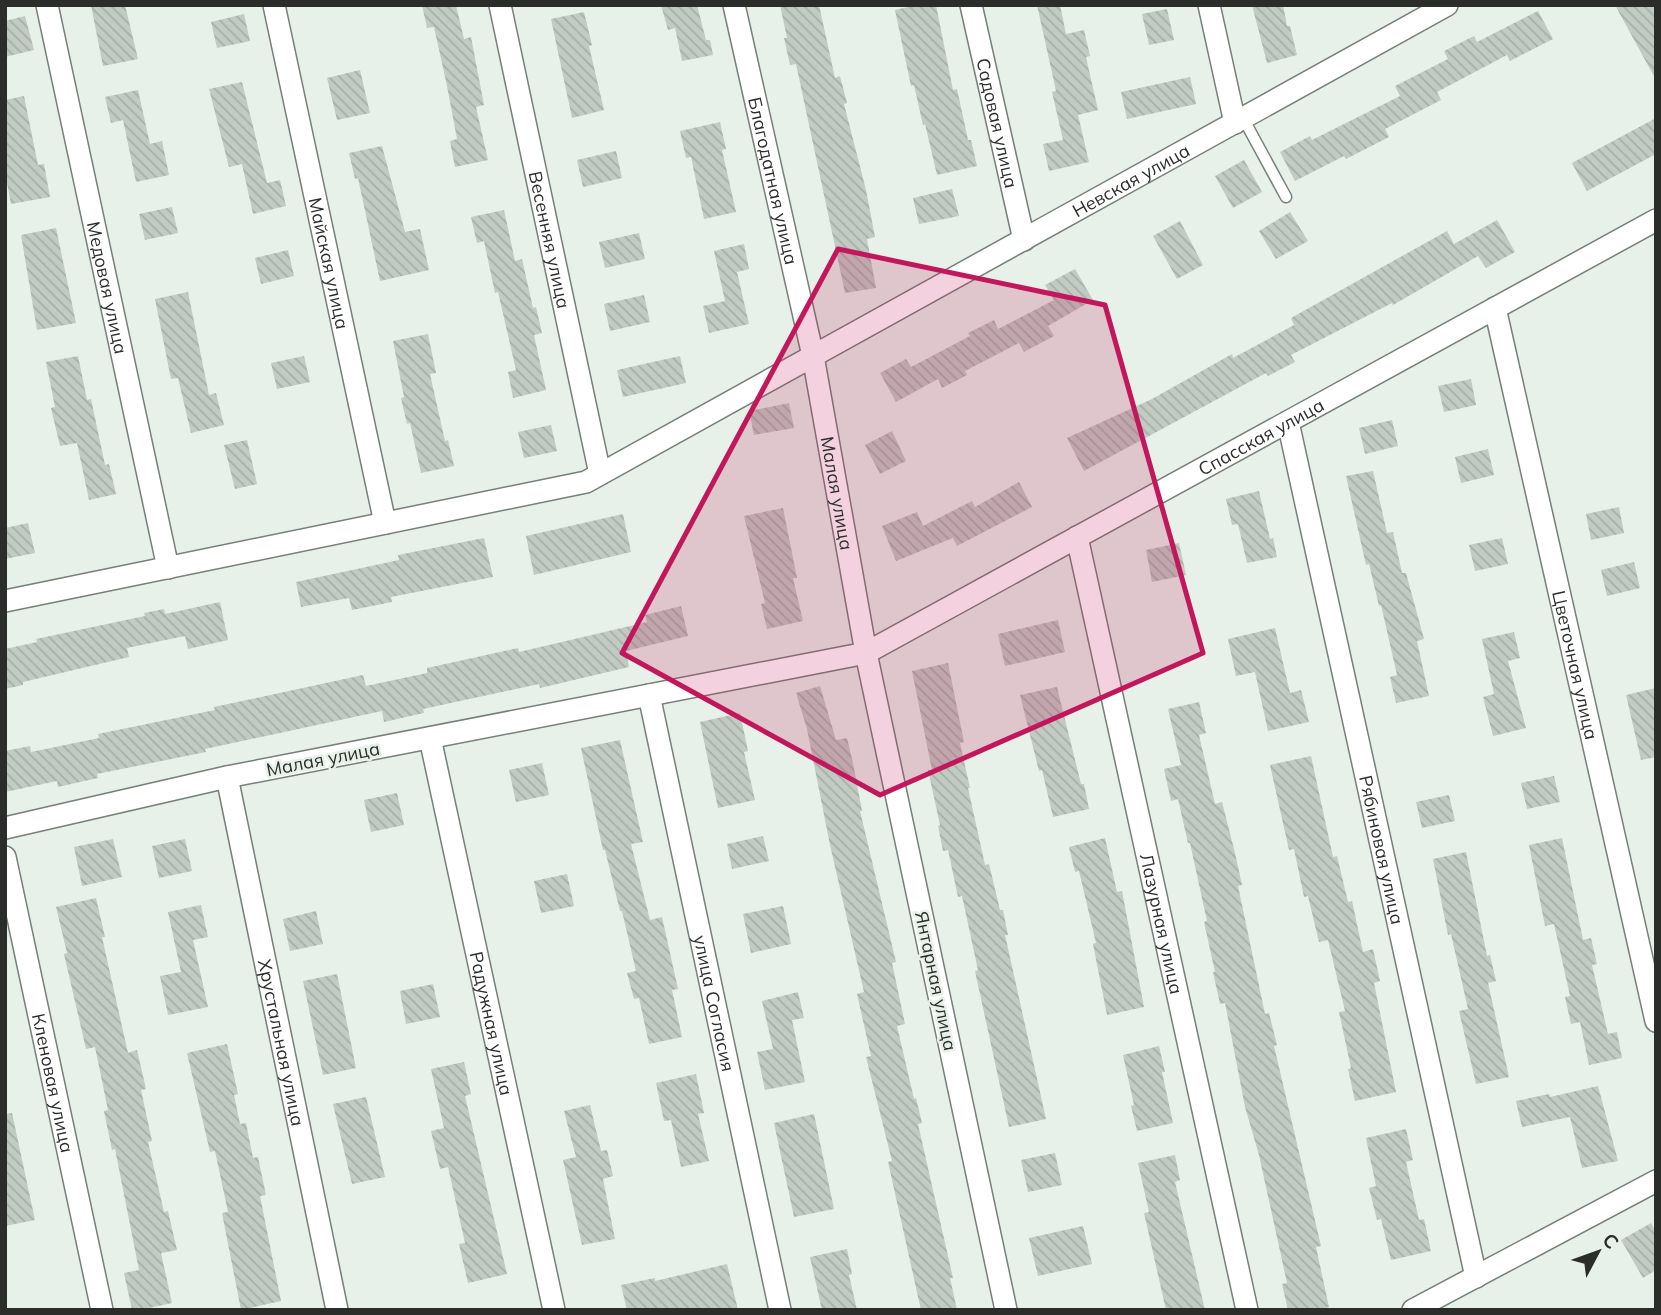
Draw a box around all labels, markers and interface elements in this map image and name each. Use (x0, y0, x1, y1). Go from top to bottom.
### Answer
street label: Садовая улица (972, 56, 1023, 190)
street label: Благодатная улица (744, 95, 804, 267)
street label: Невская улица (1068, 138, 1194, 222)
street label: Весенняя улица (524, 169, 576, 310)
street label: Майская улица (304, 195, 355, 331)
street label: Медовая улица (82, 219, 133, 356)
street label: Спасская улица (1194, 393, 1328, 480)
street label: Малая улица (816, 434, 859, 552)
street label: Цветочная улица (1548, 588, 1604, 742)
street label: Малая улица (264, 737, 382, 781)
street label: Рябиновая улица (1354, 773, 1410, 927)
street label: Лазурная улица (1135, 851, 1189, 996)
street label: Янтарная улица (910, 909, 962, 1053)
street label: улица Согласия (689, 933, 740, 1073)
street label: Радужная улица (465, 949, 519, 1097)
street label: Хрустальная улица (253, 957, 310, 1128)
street label: Кленовая улица (27, 1011, 79, 1155)
north arrow (1563, 1217, 1633, 1287)
text: С (1598, 1228, 1624, 1254)

